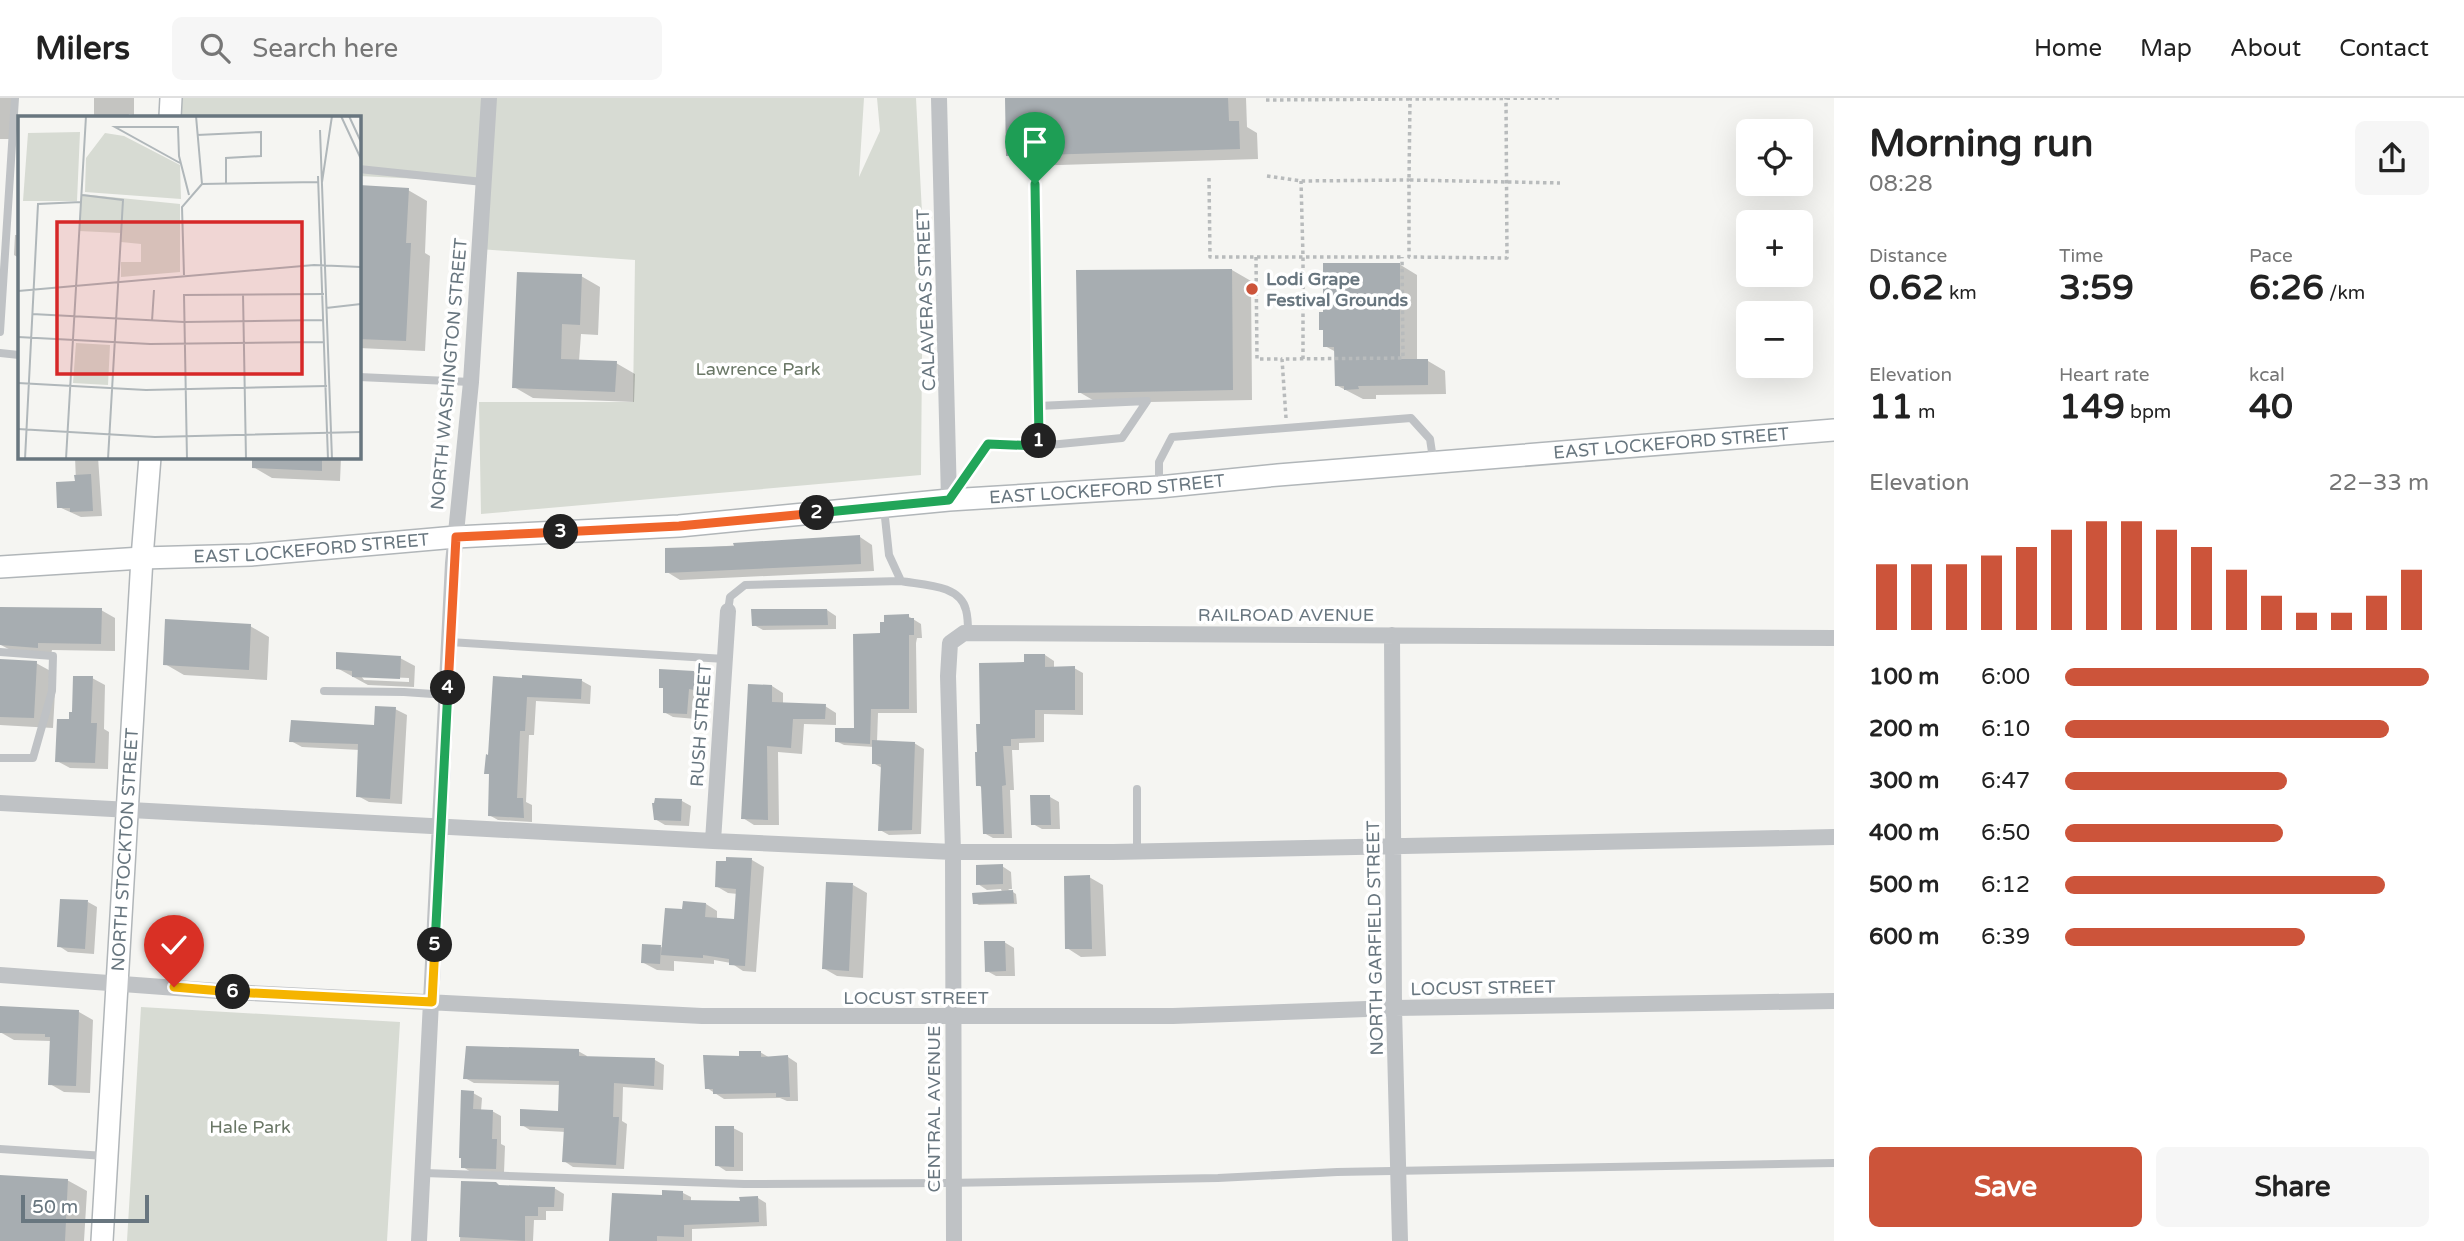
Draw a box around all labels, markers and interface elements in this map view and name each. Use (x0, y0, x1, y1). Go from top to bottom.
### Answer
search box (172, 17, 662, 80)
text: Milers (35, 29, 130, 68)
icon: search (196, 29, 234, 67)
text: Search here (252, 33, 398, 64)
text: Home (2034, 34, 2102, 63)
text: Map (2140, 34, 2192, 63)
text: About (2230, 34, 2301, 63)
text: Contact (2339, 34, 2429, 63)
pin (1005, 112, 1065, 184)
inset map (18, 116, 360, 458)
map controls (1736, 119, 1813, 378)
button: locate (1736, 119, 1813, 196)
text: Morning run (1869, 121, 2093, 167)
button: share (2355, 121, 2429, 195)
icon: arrive (1016, 123, 1054, 161)
text: 08:28 (1869, 170, 1933, 198)
street label: CALAVERAS STREET (912, 208, 940, 392)
button: + (1736, 210, 1813, 287)
street label: NORTH WASHINGTON STREET (426, 237, 472, 511)
text: Distance (1869, 245, 1947, 267)
text: Time (2059, 245, 2103, 267)
text: Pace (2249, 245, 2293, 267)
text: 0.62 (1869, 267, 1944, 309)
text: 3:59 (2059, 267, 2134, 309)
text: 6:26 (2249, 267, 2324, 309)
place label: Lodi Grape Festival Grounds (1266, 268, 1409, 311)
marker: Lodi Grape Festival Grounds (1244, 281, 1260, 297)
text: km (1944, 282, 1977, 304)
text: /km (2324, 282, 2365, 304)
button: − (1736, 301, 1813, 378)
park label: Lawrence Park (695, 358, 821, 380)
text: Elevation (1869, 364, 1952, 386)
text: Heart rate (2059, 364, 2150, 386)
text: kcal (2249, 364, 2285, 386)
text: 11 (1869, 386, 1913, 428)
text: 149 (2059, 386, 2125, 428)
text: 40 (2249, 386, 2293, 428)
text: m (1913, 401, 1935, 423)
text: bpm (2125, 401, 2171, 423)
street label: EAST LOCKEFORD STREET (1552, 423, 1790, 464)
pin: 1 (1021, 424, 1056, 458)
text: 1 (1033, 429, 1044, 451)
street label: EAST LOCKEFORD STREET (988, 469, 1226, 509)
text: Elevation (1869, 469, 1970, 497)
text: 22–33 m (2328, 469, 2429, 497)
pin: 2 (800, 496, 834, 530)
text: 2 (811, 501, 822, 523)
pin: 3 (544, 514, 578, 550)
text: 3 (555, 520, 566, 542)
street label: EAST LOCKEFORD STREET (193, 528, 430, 568)
street label: RAILROAD AVENUE (1198, 604, 1374, 626)
street label: RUSH STREET (686, 662, 716, 788)
text: 100 m (1869, 663, 1939, 691)
text: 6:00 (1981, 663, 2030, 691)
pin: 4 (430, 670, 466, 706)
text: 4 (442, 676, 453, 698)
text: 200 m (1869, 715, 1939, 743)
text: 6:10 (1981, 715, 2030, 743)
street label: NORTH STOCKTON STREET (107, 727, 143, 972)
text: 300 m (1869, 767, 1939, 795)
text: 6:47 (1981, 767, 2030, 795)
text: 400 m (1869, 819, 1939, 847)
text: 6:50 (1981, 819, 2030, 847)
street label: NORTH GARFIELD STREET (1362, 820, 1388, 1056)
text: 500 m (1869, 871, 1939, 899)
text: 6:12 (1981, 871, 2030, 899)
pin (144, 915, 204, 987)
text: 600 m (1869, 923, 1939, 951)
text: 6:39 (1981, 923, 2030, 951)
icon: check (155, 926, 193, 964)
pin: 5 (418, 928, 452, 962)
text: 5 (429, 933, 440, 955)
pin: 6 (216, 974, 250, 1010)
street label: LOCUST STREET (1410, 976, 1556, 1000)
text: 6 (227, 980, 238, 1002)
street label: LOCUST STREET (843, 987, 989, 1009)
street label: CENTRAL AVENUE (923, 1026, 945, 1192)
park label: Hale Park (209, 1116, 291, 1138)
button: Save (1869, 1147, 2142, 1227)
button: Share (2156, 1147, 2429, 1227)
scale bar (21, 1192, 149, 1224)
text: 50 m (32, 1196, 78, 1218)

